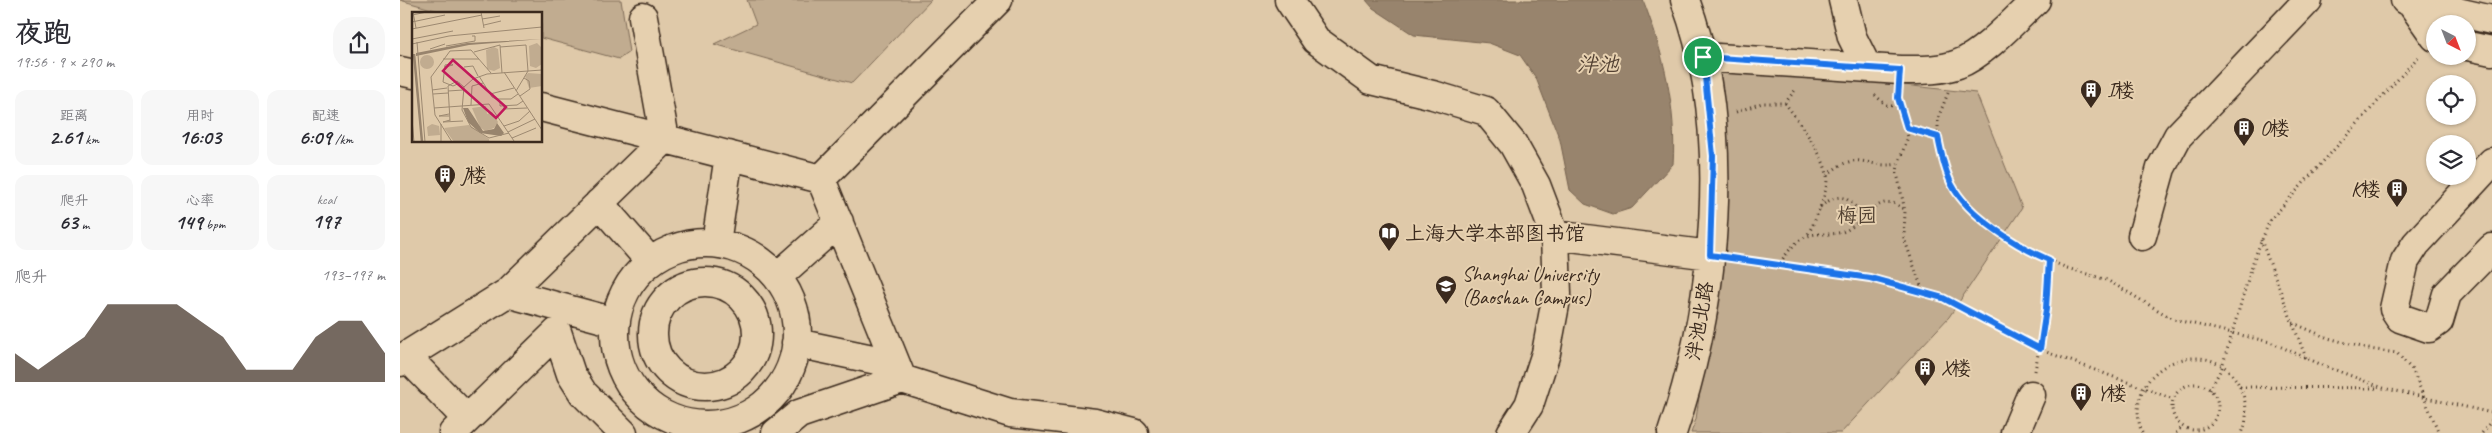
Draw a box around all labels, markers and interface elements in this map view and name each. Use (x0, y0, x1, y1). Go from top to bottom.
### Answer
inset map (412, 12, 542, 142)
text: 夜跑 (15, 15, 71, 50)
north arrow (2426, 15, 2476, 65)
map controls (2426, 15, 2476, 185)
button: share (333, 17, 385, 69)
pin (1682, 36, 1724, 78)
icon: arrive (1689, 43, 1717, 71)
water label: 泮池 (1577, 51, 1620, 77)
text: 19:56 · 9 × 290 m (15, 52, 114, 72)
button: locate (2426, 75, 2476, 125)
building icon: I楼 (2079, 78, 2103, 109)
place label: I楼 (2107, 78, 2135, 103)
text: 距离 (60, 107, 88, 124)
text: 用时 (186, 107, 214, 124)
text: 配速 (312, 107, 340, 124)
building icon: O楼 (2232, 116, 2256, 147)
place label: O楼 (2260, 116, 2290, 141)
text: 2.61 (49, 124, 82, 150)
text: 16:03 (179, 124, 221, 150)
text: 6:09 (299, 124, 332, 150)
text: km (82, 131, 99, 148)
text: /km (332, 131, 353, 148)
button: layers (2426, 135, 2476, 185)
building icon: J楼 (433, 163, 457, 194)
place label: J楼 (460, 163, 487, 188)
place label: K楼 (2351, 177, 2381, 202)
building icon: K楼 (2385, 177, 2409, 208)
text: kcal (317, 191, 335, 208)
text: 爬升 (60, 192, 88, 209)
text: 心率 (186, 192, 214, 209)
park label: 梅园 (1837, 203, 1877, 228)
text: 197 (312, 208, 340, 234)
text: 63 (59, 209, 78, 235)
text: 149 (175, 209, 203, 235)
text: m (78, 216, 89, 233)
text: bpm (203, 216, 225, 233)
library icon: 上海大学本部图书馆 (1377, 221, 1401, 252)
place label: 上海大学本部图书馆 (1405, 221, 1585, 246)
place label: Shanghai University (Baoshan Campus) (1462, 262, 1601, 310)
text: 193–197 m (322, 265, 385, 285)
text: 爬升 (15, 267, 47, 287)
school or university icon: Shanghai University (Baoshan Campus) (1434, 274, 1458, 305)
street label: 泮池北路 (1680, 279, 1719, 363)
building icon: X楼 (1913, 356, 1937, 387)
place label: X楼 (1941, 356, 1971, 381)
building icon: Y楼 (2069, 381, 2093, 412)
place label: Y楼 (2097, 381, 2127, 406)

